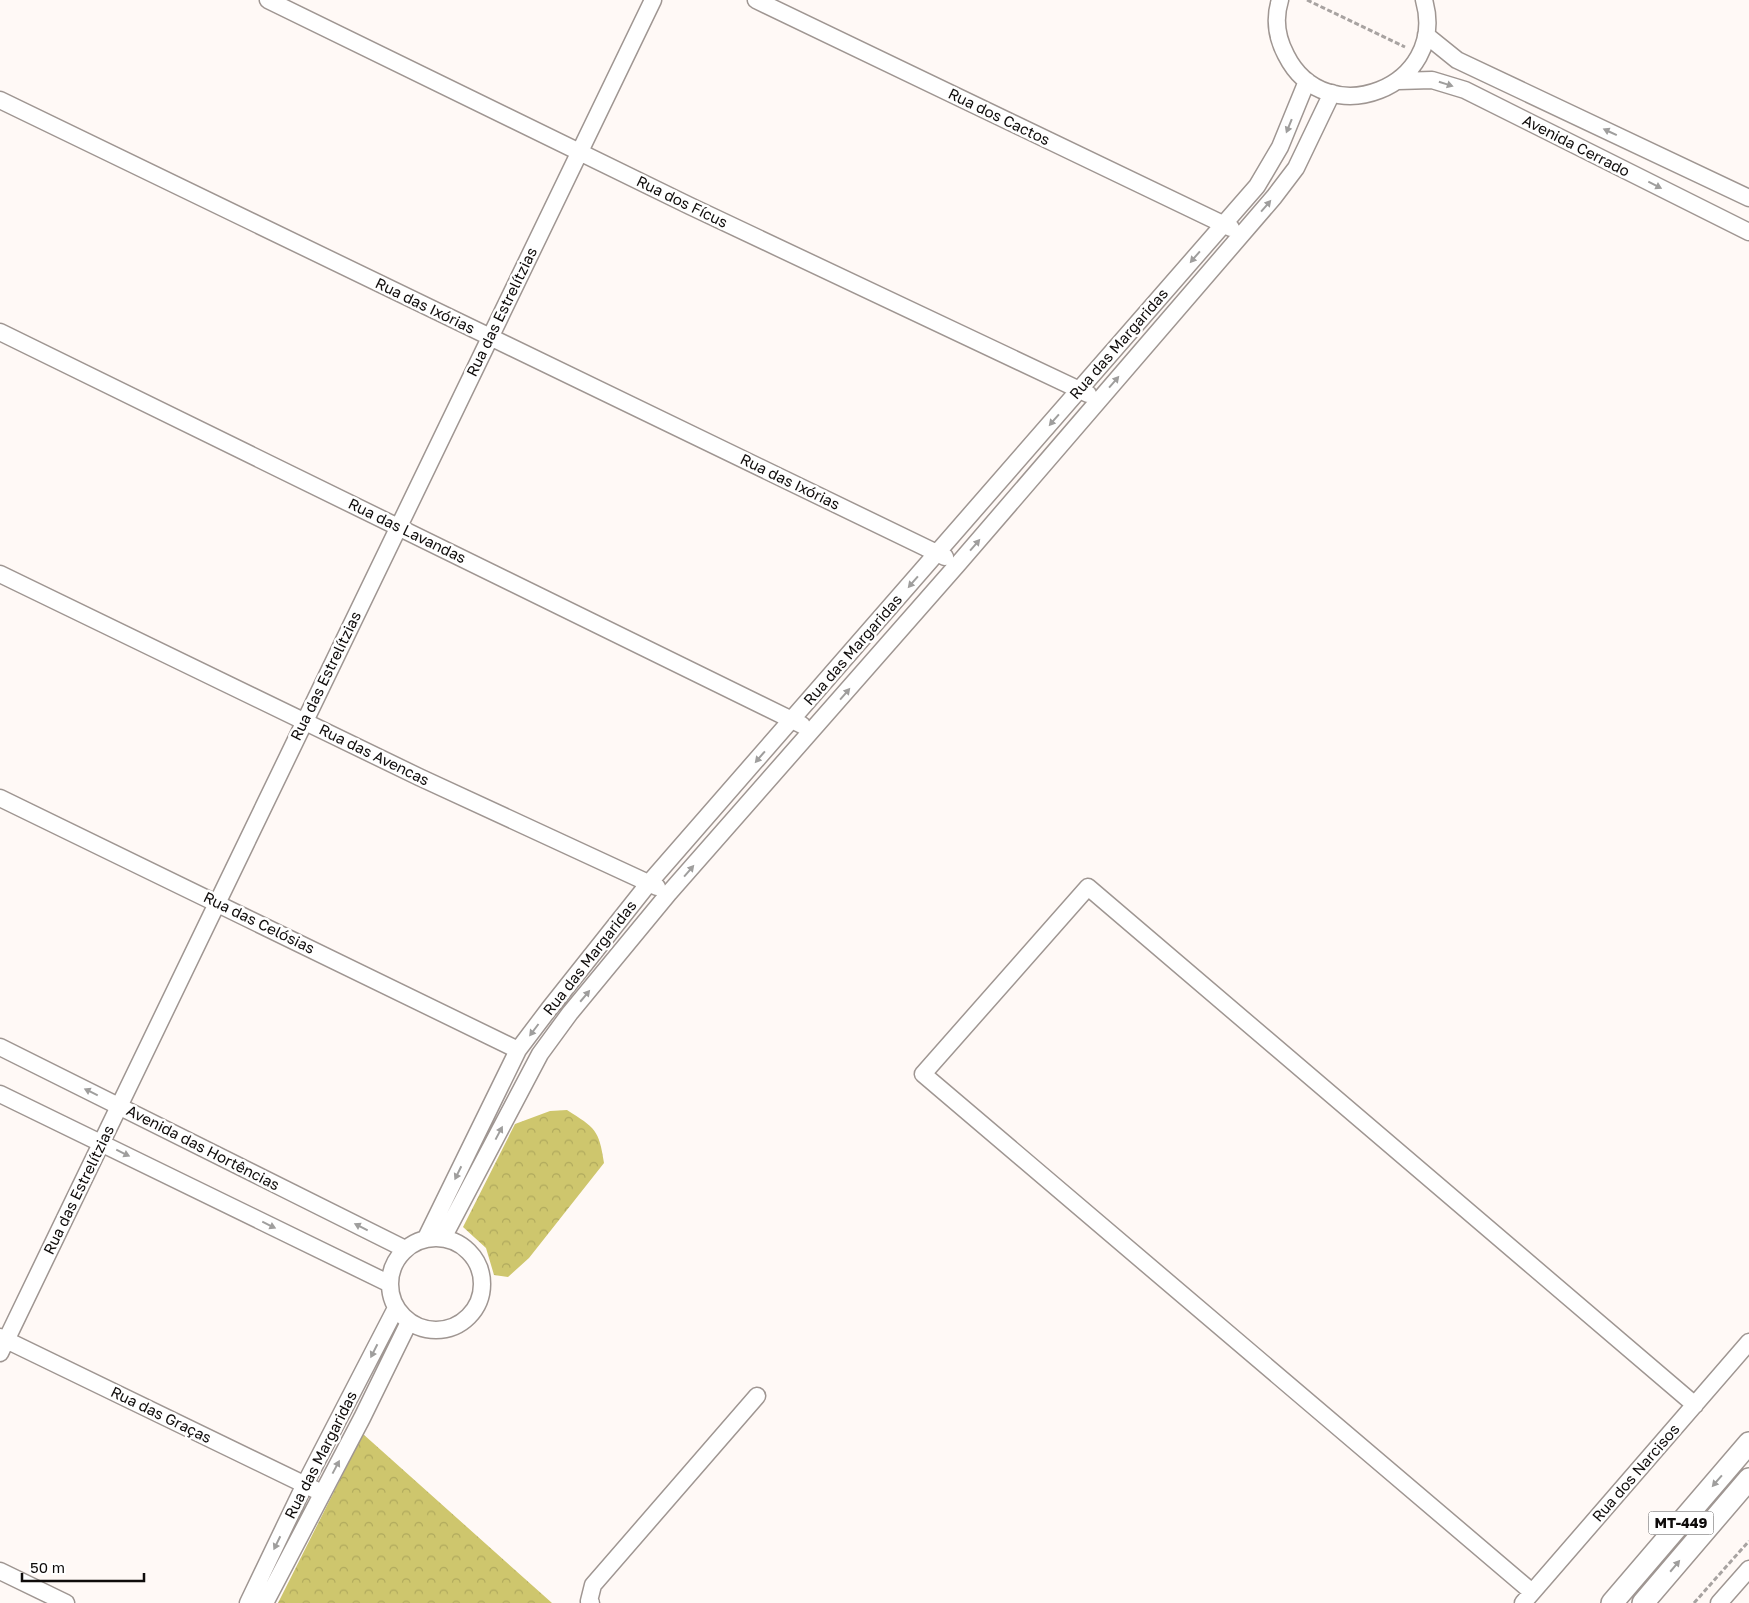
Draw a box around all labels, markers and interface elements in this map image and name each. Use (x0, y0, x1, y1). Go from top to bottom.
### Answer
one-way arrow (1439, 80, 1454, 88)
street label: Rua dos Cactos (946, 84, 1053, 149)
street label: Avenida Cerrado (1520, 110, 1633, 180)
one-way arrow (1284, 119, 1292, 133)
one-way arrow (1603, 128, 1617, 136)
street label: Rua dos Fícus (634, 171, 731, 231)
one-way arrow (1648, 181, 1662, 189)
one-way arrow (1260, 200, 1272, 212)
street label: Rua das Estrelítzias (462, 244, 540, 379)
one-way arrow (1189, 251, 1201, 263)
street label: Rua das Ixórias (373, 273, 478, 337)
street label: Rua das Margaridas (1065, 284, 1171, 402)
one-way arrow (1109, 375, 1120, 388)
one-way arrow (1048, 413, 1060, 425)
street label: Rua das Ixórias (738, 449, 843, 513)
street label: Rua das Lavandas (346, 494, 469, 566)
one-way arrow (969, 539, 980, 552)
one-way arrow (907, 575, 918, 588)
street label: Rua das Margaridas (799, 590, 905, 708)
street label: Rua das Estrelítzias (286, 608, 364, 743)
one-way arrow (839, 689, 851, 701)
street label: Rua das Avencas (316, 720, 433, 789)
one-way arrow (755, 750, 766, 763)
one-way arrow (683, 865, 694, 877)
street label: Rua das Celósias (201, 887, 318, 957)
street label: Rua das Margaridas (539, 896, 640, 1018)
one-way arrow (579, 989, 590, 1002)
one-way arrow (528, 1023, 539, 1036)
one-way arrow (84, 1088, 98, 1096)
street label: Avenida das Hortências (124, 1101, 283, 1194)
street label: Rua das Estrelítzias (39, 1122, 117, 1257)
one-way arrow (495, 1125, 503, 1140)
one-way arrow (115, 1149, 130, 1158)
one-way arrow (454, 1166, 462, 1180)
one-way arrow (261, 1221, 276, 1229)
one-way arrow (354, 1223, 369, 1232)
one-way arrow (370, 1344, 378, 1358)
street label: Rua das Graças (108, 1382, 215, 1446)
street label: Rua das Margaridas (280, 1388, 360, 1521)
street label: Rua dos Narcisos (1588, 1420, 1683, 1525)
one-way arrow (332, 1459, 340, 1474)
one-way arrow (1712, 1474, 1723, 1487)
road number: MT-449 (1648, 1512, 1714, 1535)
one-way arrow (273, 1536, 281, 1550)
scale bar (22, 1550, 145, 1582)
text: 50 m (30, 1558, 65, 1576)
one-way arrow (1669, 1560, 1680, 1572)

